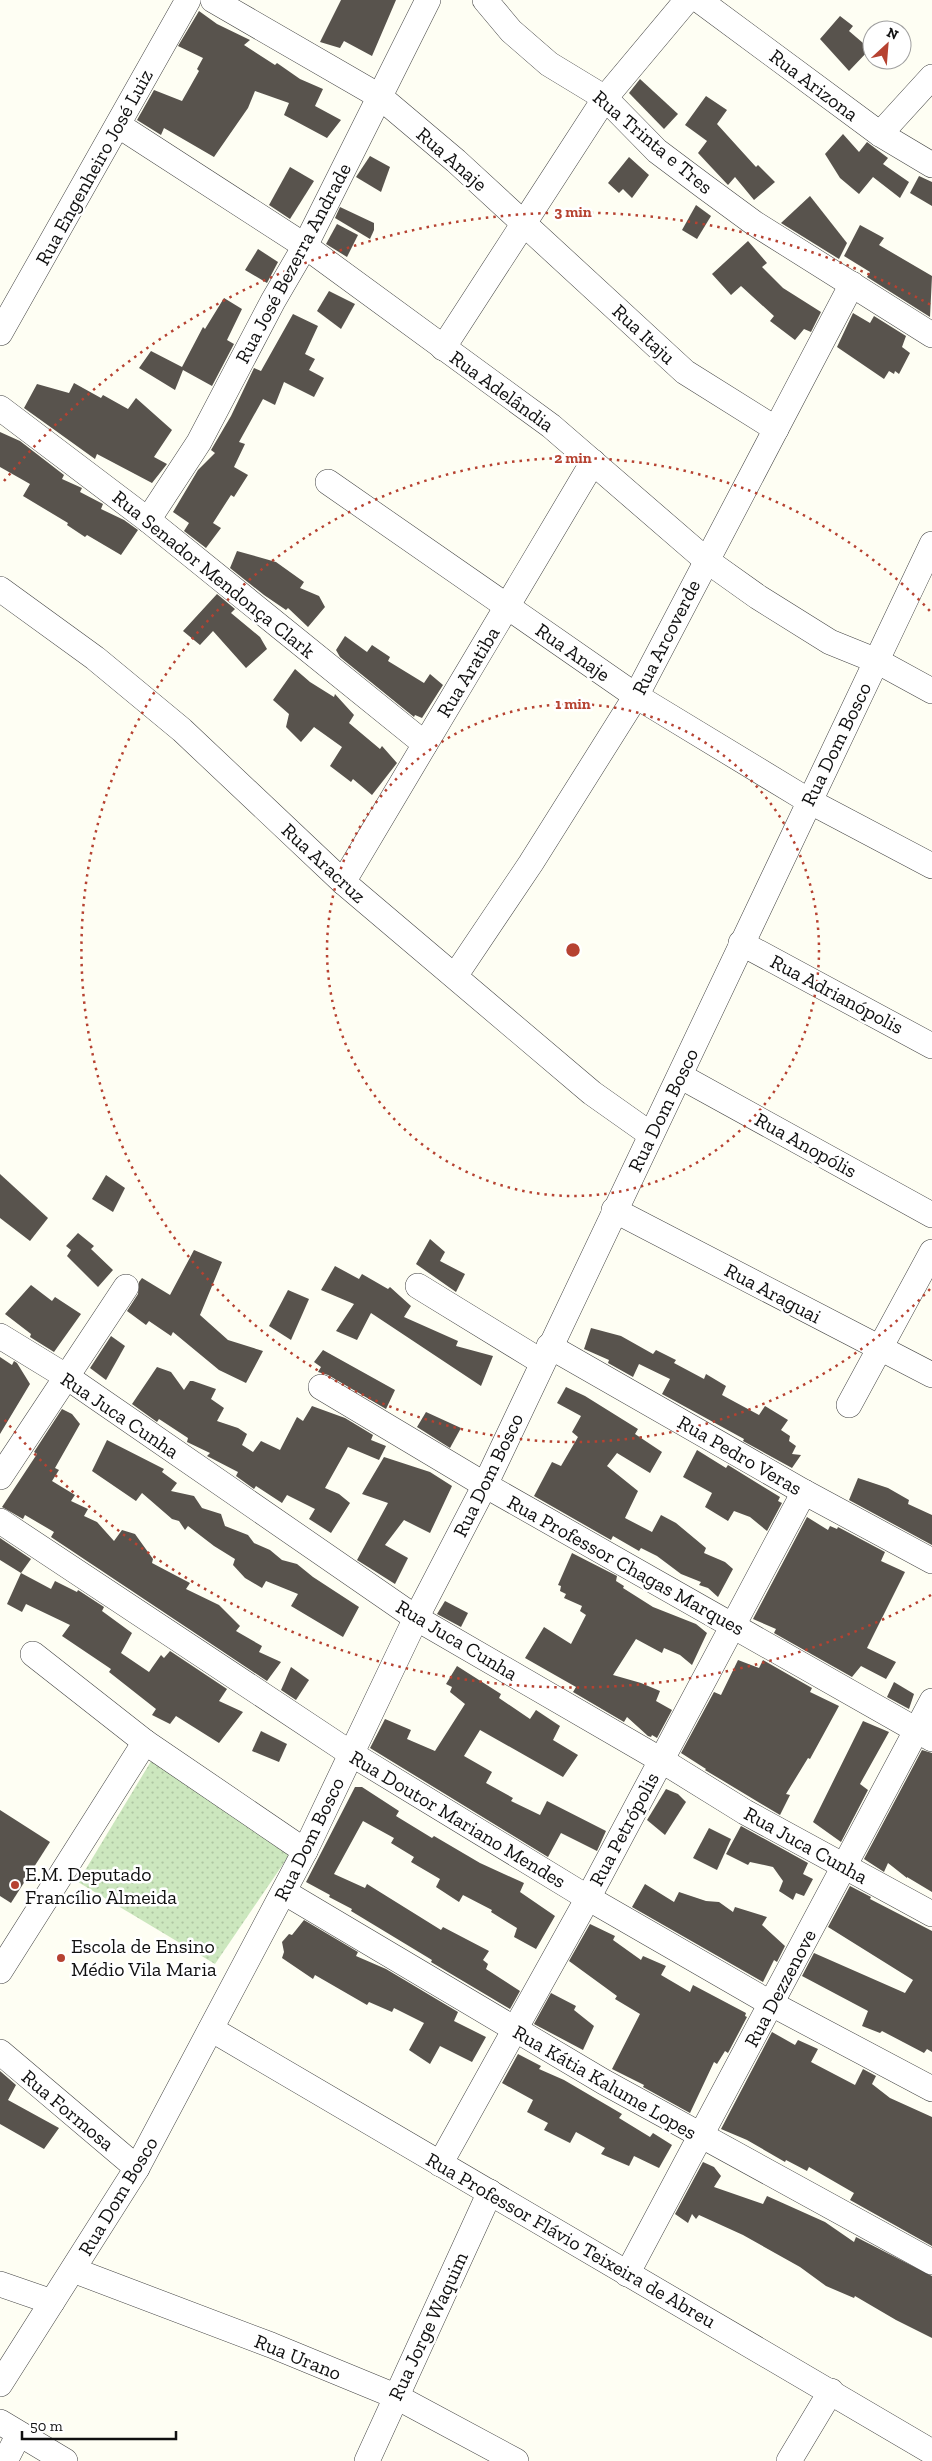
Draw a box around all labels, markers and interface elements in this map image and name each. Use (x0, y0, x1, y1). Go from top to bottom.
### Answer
north arrow (862, 20, 912, 70)
text: N (884, 24, 901, 44)
street label: Rua Arizona (765, 44, 863, 126)
street label: Rua Engenheiro José Luiz (30, 65, 158, 269)
street label: Rua Trinta e Tres (588, 85, 718, 199)
street label: Rua Anaje (412, 122, 492, 196)
street label: Rua José Bezerra Andrade (230, 159, 356, 367)
text: 3 min (554, 203, 592, 221)
street label: Rua Itaju (608, 299, 680, 369)
street label: Rua Adelândia (445, 345, 559, 437)
text: 2 min (554, 449, 592, 467)
street label: Rua Senador Mendonça Clark (108, 485, 321, 663)
street label: Rua Arcoverde (627, 576, 705, 698)
street label: Rua Anaje (531, 618, 615, 686)
street label: Rua Aratiba (432, 622, 505, 722)
street label: Rua Dom Bosco (796, 678, 876, 810)
text: 1 min (555, 695, 591, 713)
street label: Rua Aracruz (277, 818, 371, 908)
centre of rings (564, 941, 582, 959)
street label: Rua Adrianópolis (766, 949, 908, 1039)
street label: Rua Dom Bosco (623, 1044, 703, 1176)
street label: Rua Anopólis (751, 1107, 861, 1183)
street label: Rua Araguai (721, 1258, 826, 1329)
street label: Rua Juca Cunha (56, 1367, 184, 1464)
street label: Rua Dom Bosco (448, 1409, 528, 1541)
street label: Rua Pedro Veras (674, 1410, 806, 1500)
street label: Rua Professor Chagas Marques (503, 1490, 749, 1640)
street label: Rua Juca Cunha (392, 1594, 522, 1686)
street label: Rua Doutor Mariano Mendes (346, 1745, 570, 1893)
street label: Rua Petrópolis (584, 1768, 664, 1890)
street label: Rua Dom Bosco (269, 1773, 349, 1905)
street label: Rua Juca Cunha (740, 1801, 872, 1889)
place label: E.M. Deputado Francílio Almeida (25, 1862, 177, 1909)
marker: E.M. Deputado Francílio Almeida (9, 1879, 21, 1891)
street label: Rua Dezzenove (739, 1925, 821, 2051)
place label: Escola de Ensino Médio Vila Maria (71, 1934, 217, 1981)
marker: Escola de Ensino Médio Vila Maria (55, 1952, 67, 1964)
street label: Rua Kátia Kalume Lopes (509, 2020, 701, 2144)
street label: Rua Formosa (17, 2064, 119, 2156)
street label: Rua Dom Bosco (73, 2132, 163, 2260)
street label: Rua Professor Flávio Teixeira de Abreu (422, 2147, 720, 2333)
street label: Rua Jorge Waquim (383, 2247, 473, 2404)
street label: Rua Urano (251, 2329, 345, 2385)
scale bar (22, 2408, 176, 2440)
text: 50 m (30, 2417, 63, 2435)

